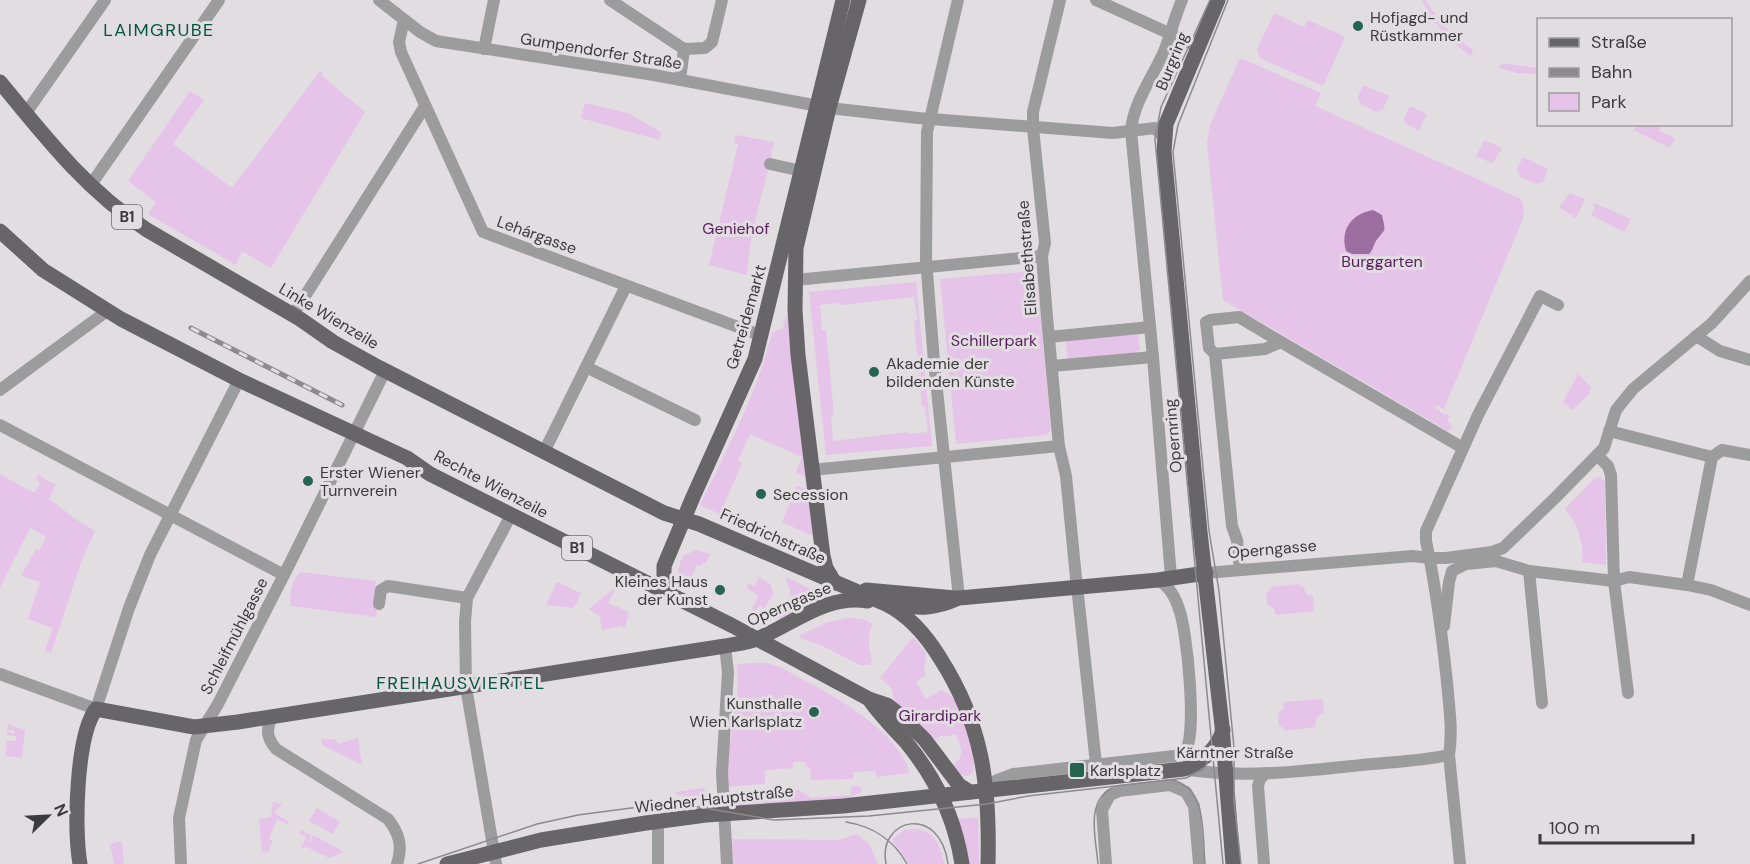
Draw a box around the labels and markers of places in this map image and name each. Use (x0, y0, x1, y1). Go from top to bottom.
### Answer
place label: Hofjagd- und Rüstkammer (1370, 7, 1468, 46)
marker: Hofjagd- und Rüstkammer (1351, 19, 1365, 33)
place label: Akademie der bildenden Künste (886, 353, 1015, 392)
marker: Akademie der bildenden Künste (867, 365, 881, 379)
place label: Erster Wiener Turnverein (320, 462, 421, 501)
marker: Erster Wiener Turnverein (301, 474, 315, 488)
place label: Secession (773, 484, 848, 505)
marker: Secession (754, 487, 768, 501)
place label: Kleines Haus der Kunst (615, 571, 708, 610)
marker: Kleines Haus der Kunst (713, 583, 727, 597)
place label: Kunsthalle Wien Karlsplatz (689, 693, 802, 732)
marker: Kunsthalle Wien Karlsplatz (807, 705, 821, 719)
place label: Karlsplatz (1090, 760, 1161, 781)
marker: Karlsplatz (1068, 761, 1086, 779)

